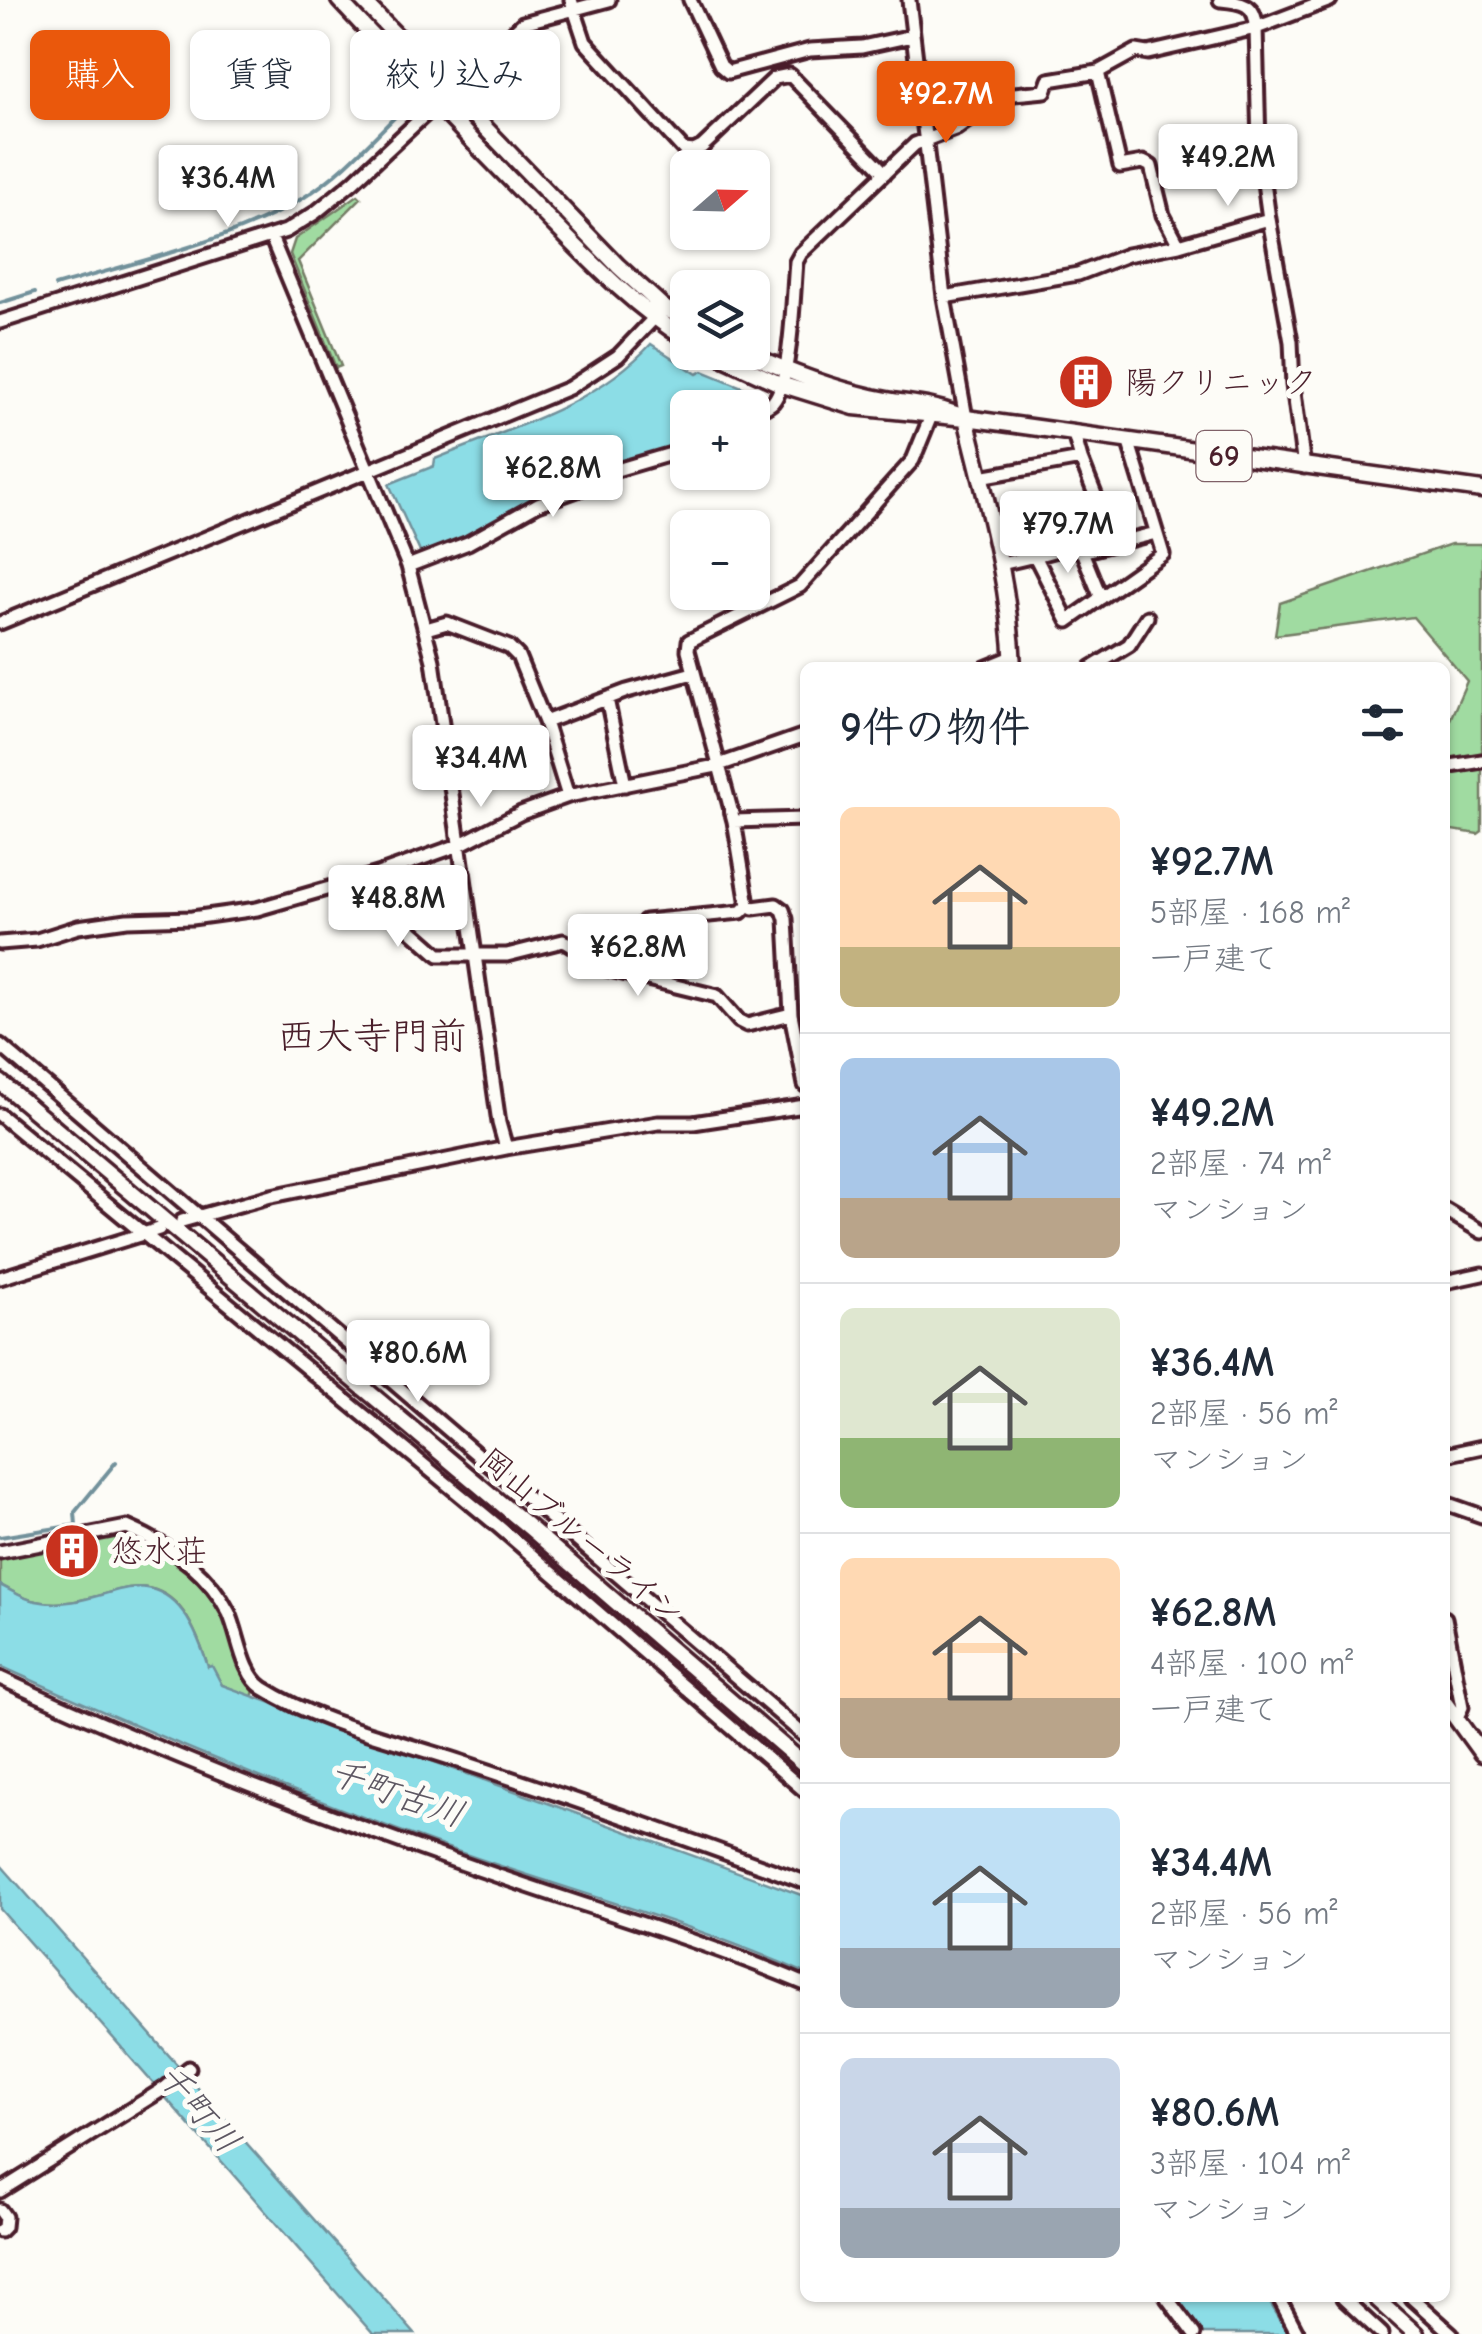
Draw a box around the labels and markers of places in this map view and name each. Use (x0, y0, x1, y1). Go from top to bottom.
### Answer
pin: ¥92.7M (865, 61, 1027, 146)
pin: ¥49.2M (1147, 124, 1309, 209)
pin: ¥36.4M (147, 145, 309, 230)
building icon: 陽クリニック (1056, 352, 1116, 412)
place label: 陽クリニック (1125, 364, 1317, 401)
pin: ¥62.8M (472, 435, 634, 520)
pin: ¥79.7M (987, 491, 1149, 576)
pin: ¥34.4M (400, 725, 562, 810)
pin: ¥48.8M (317, 865, 479, 950)
pin: ¥62.8M (557, 914, 719, 999)
pin: ¥80.6M (337, 1320, 499, 1405)
building icon: 悠水荘 (42, 1521, 102, 1581)
place label: 悠水荘 (111, 1533, 207, 1570)

